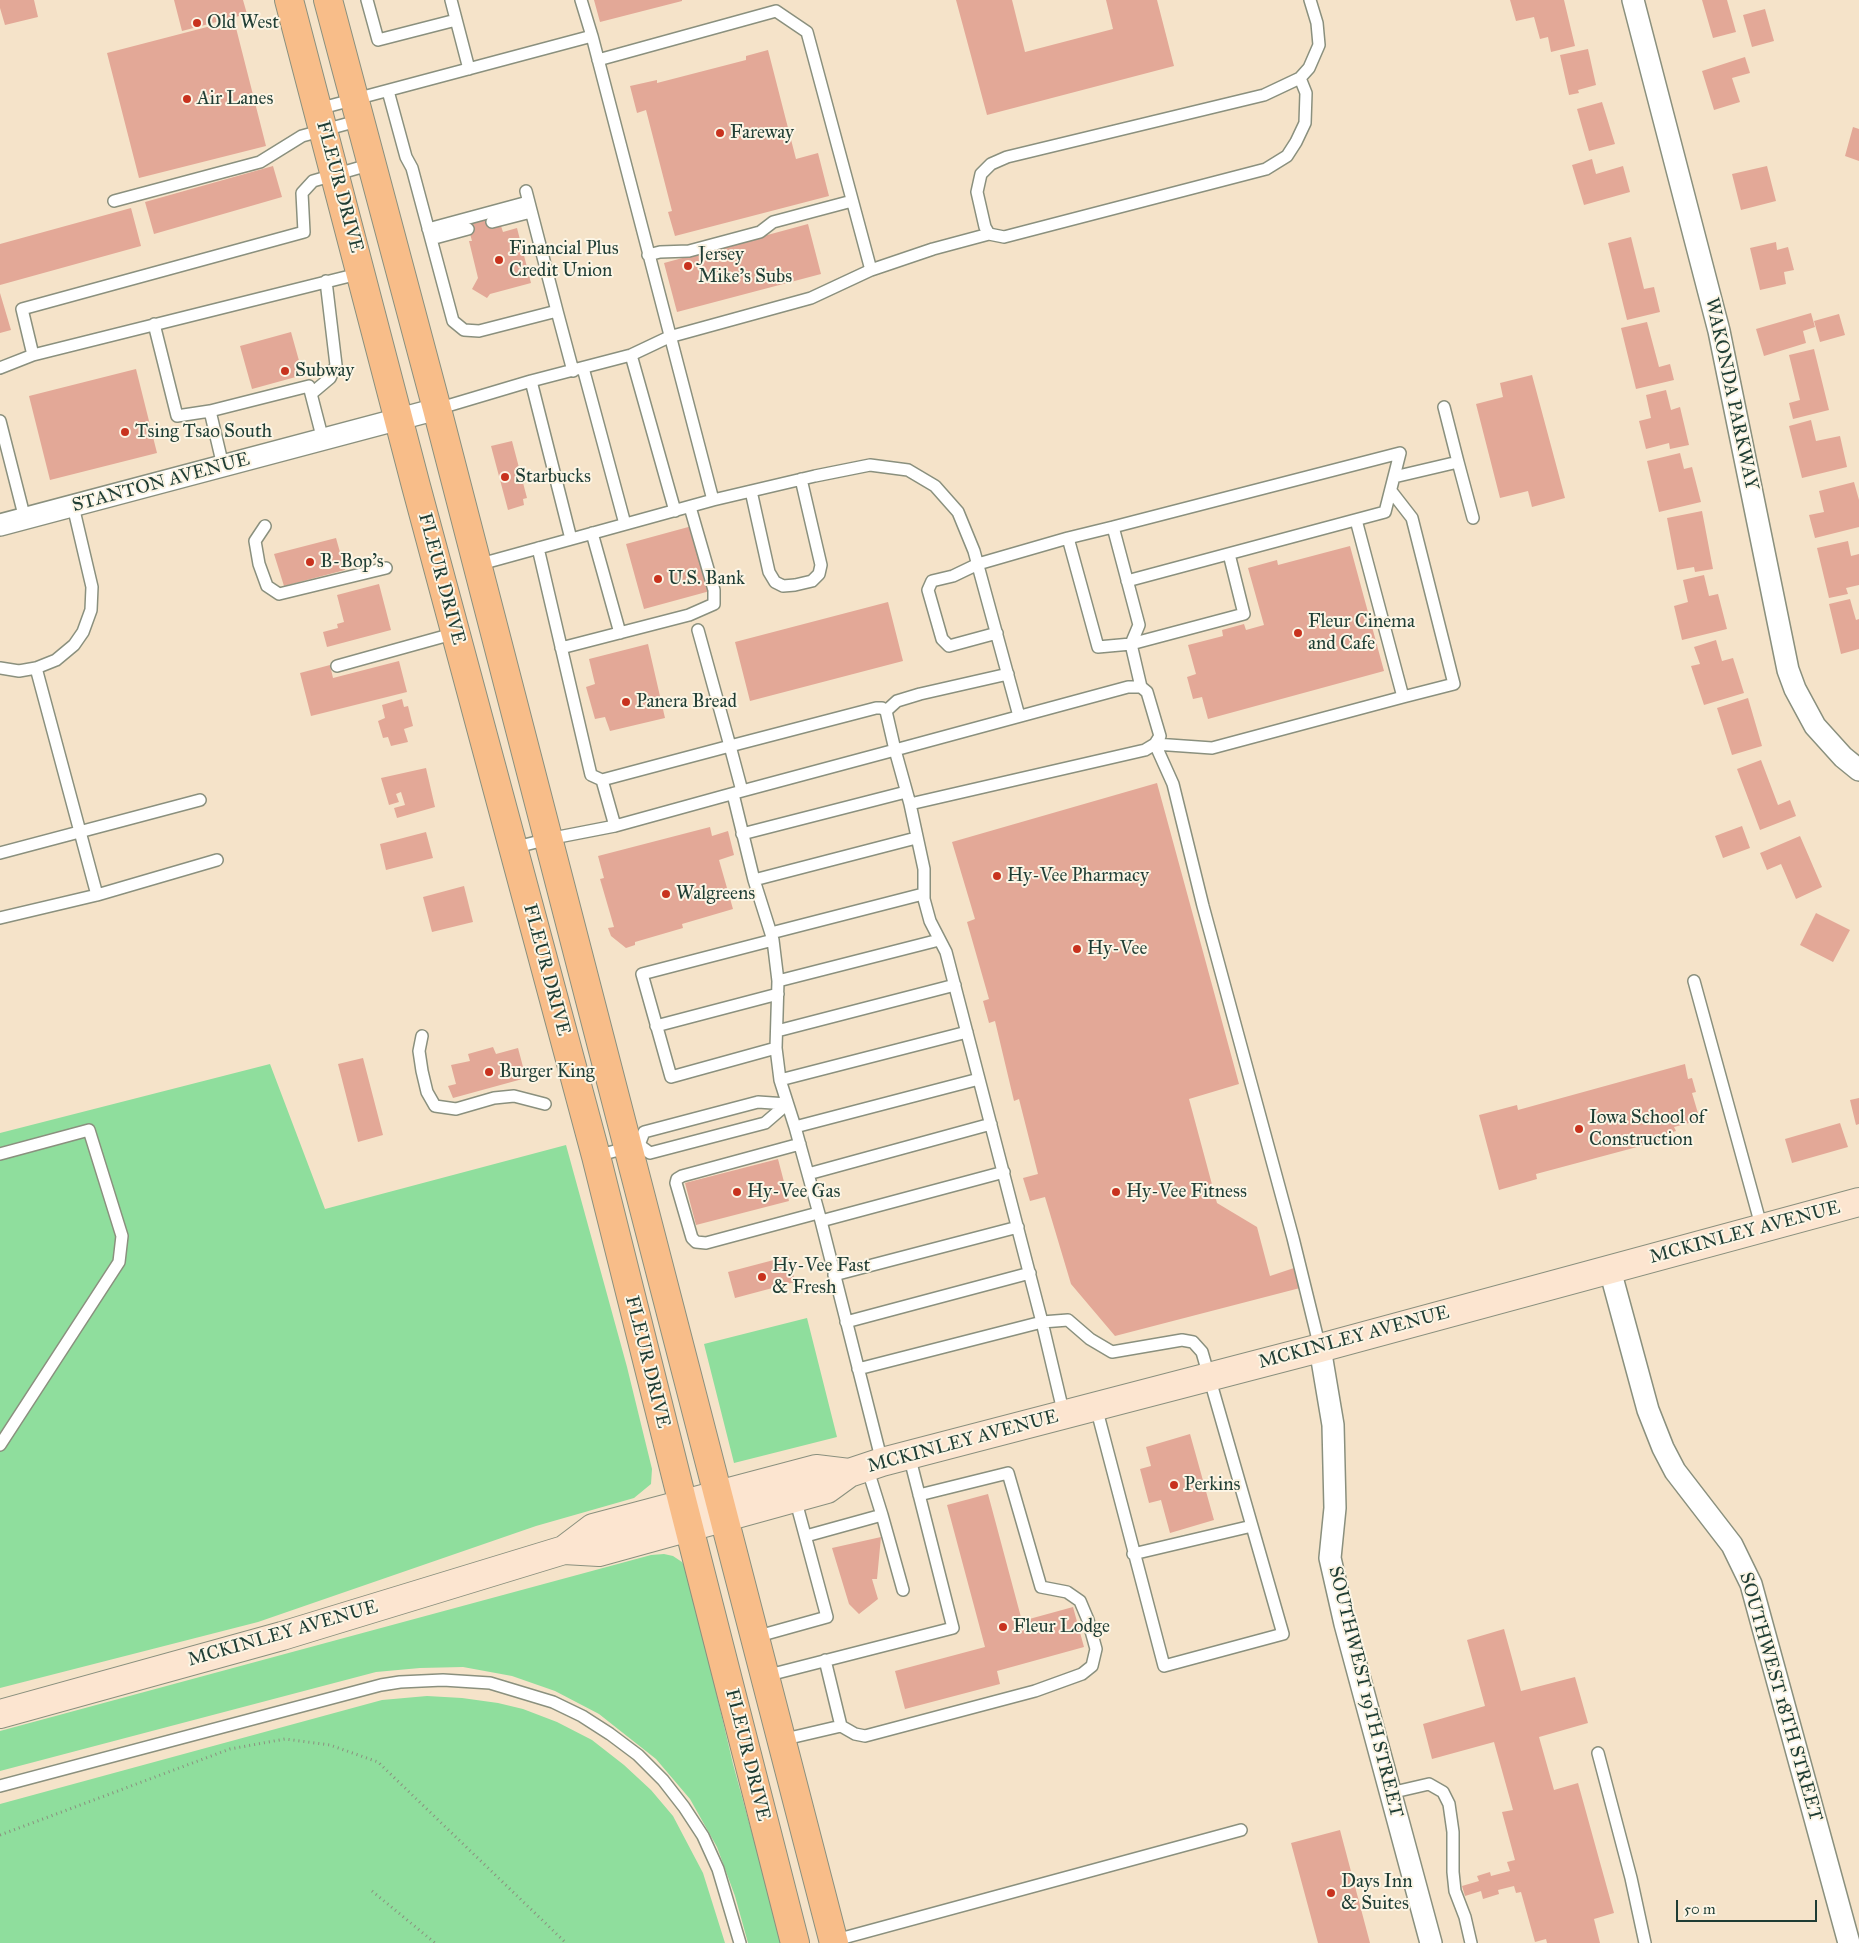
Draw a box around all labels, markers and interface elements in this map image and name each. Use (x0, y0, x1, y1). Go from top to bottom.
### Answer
place label: Old West (207, 12, 279, 34)
marker: Old West (191, 17, 203, 29)
place label: Air Lanes (197, 88, 273, 110)
marker: Air Lanes (181, 93, 193, 105)
street label: FLEUR DRIVE (310, 119, 368, 255)
place label: Fareway (730, 122, 794, 144)
marker: Fareway (714, 127, 726, 139)
place label: Financial Plus Credit Union (509, 238, 619, 282)
place label: Jersey Mike's Subs (698, 244, 792, 288)
marker: Financial Plus Credit Union (493, 254, 505, 266)
marker: Jersey Mike's Subs (682, 260, 694, 272)
street label: WAKONDA PARKWAY (1699, 296, 1763, 492)
place label: Subway (295, 360, 354, 382)
marker: Subway (279, 365, 291, 377)
place label: Tsing Tsao South (135, 421, 272, 443)
marker: Tsing Tsao South (119, 426, 131, 438)
street label: STANTON AVENUE (70, 448, 252, 518)
place label: Starbucks (515, 466, 591, 488)
marker: Starbucks (499, 471, 511, 483)
street label: FLEUR DRIVE (412, 511, 470, 647)
place label: B-Bop's (320, 551, 384, 573)
marker: B-Bop's (304, 556, 316, 568)
place label: U.S. Bank (668, 568, 745, 590)
marker: U.S. Bank (652, 573, 664, 585)
place label: Fleur Cinema and Cafe (1308, 611, 1415, 655)
marker: Fleur Cinema and Cafe (1292, 627, 1304, 639)
place label: Panera Bread (636, 691, 737, 713)
marker: Panera Bread (620, 696, 632, 708)
place label: Hy-Vee Pharmacy (1007, 865, 1149, 887)
marker: Hy-Vee Pharmacy (991, 870, 1003, 882)
place label: Walgreens (676, 883, 755, 905)
marker: Walgreens (660, 888, 672, 900)
street label: FLEUR DRIVE (517, 902, 575, 1038)
place label: Hy-Vee (1087, 938, 1147, 960)
marker: Hy-Vee (1071, 943, 1083, 955)
place label: Burger King (499, 1061, 595, 1083)
marker: Burger King (483, 1066, 495, 1078)
place label: Iowa School of Construction (1589, 1107, 1705, 1151)
marker: Iowa School of Construction (1573, 1123, 1585, 1135)
place label: Hy-Vee Gas (747, 1181, 840, 1203)
place label: Hy-Vee Fitness (1126, 1181, 1247, 1203)
marker: Hy-Vee Gas (731, 1186, 743, 1198)
marker: Hy-Vee Fitness (1110, 1186, 1122, 1198)
street label: MCKINLEY AVENUE (1647, 1197, 1843, 1269)
place label: Hy-Vee Fast & Fresh (772, 1255, 870, 1299)
marker: Hy-Vee Fast & Fresh (756, 1271, 768, 1283)
street label: FLEUR DRIVE (620, 1294, 674, 1430)
street label: MCKINLEY AVENUE (1256, 1302, 1452, 1374)
street label: MCKINLEY AVENUE (865, 1406, 1061, 1478)
place label: Perkins (1184, 1474, 1241, 1496)
marker: Perkins (1168, 1479, 1180, 1491)
street label: SOUTHWEST 19TH STREET (1323, 1564, 1407, 1820)
street label: SOUTHWEST 18TH STREET (1733, 1570, 1827, 1824)
street label: MCKINLEY AVENUE (185, 1596, 381, 1672)
place label: Fleur Lodge (1013, 1616, 1110, 1638)
marker: Fleur Lodge (997, 1621, 1009, 1633)
street label: FLEUR DRIVE (720, 1687, 774, 1823)
place label: Days Inn & Suites (1341, 1871, 1412, 1915)
marker: Days Inn & Suites (1325, 1887, 1337, 1899)
scale bar (1679, 1890, 1820, 1922)
text: 50 m (1684, 1900, 1716, 1918)

